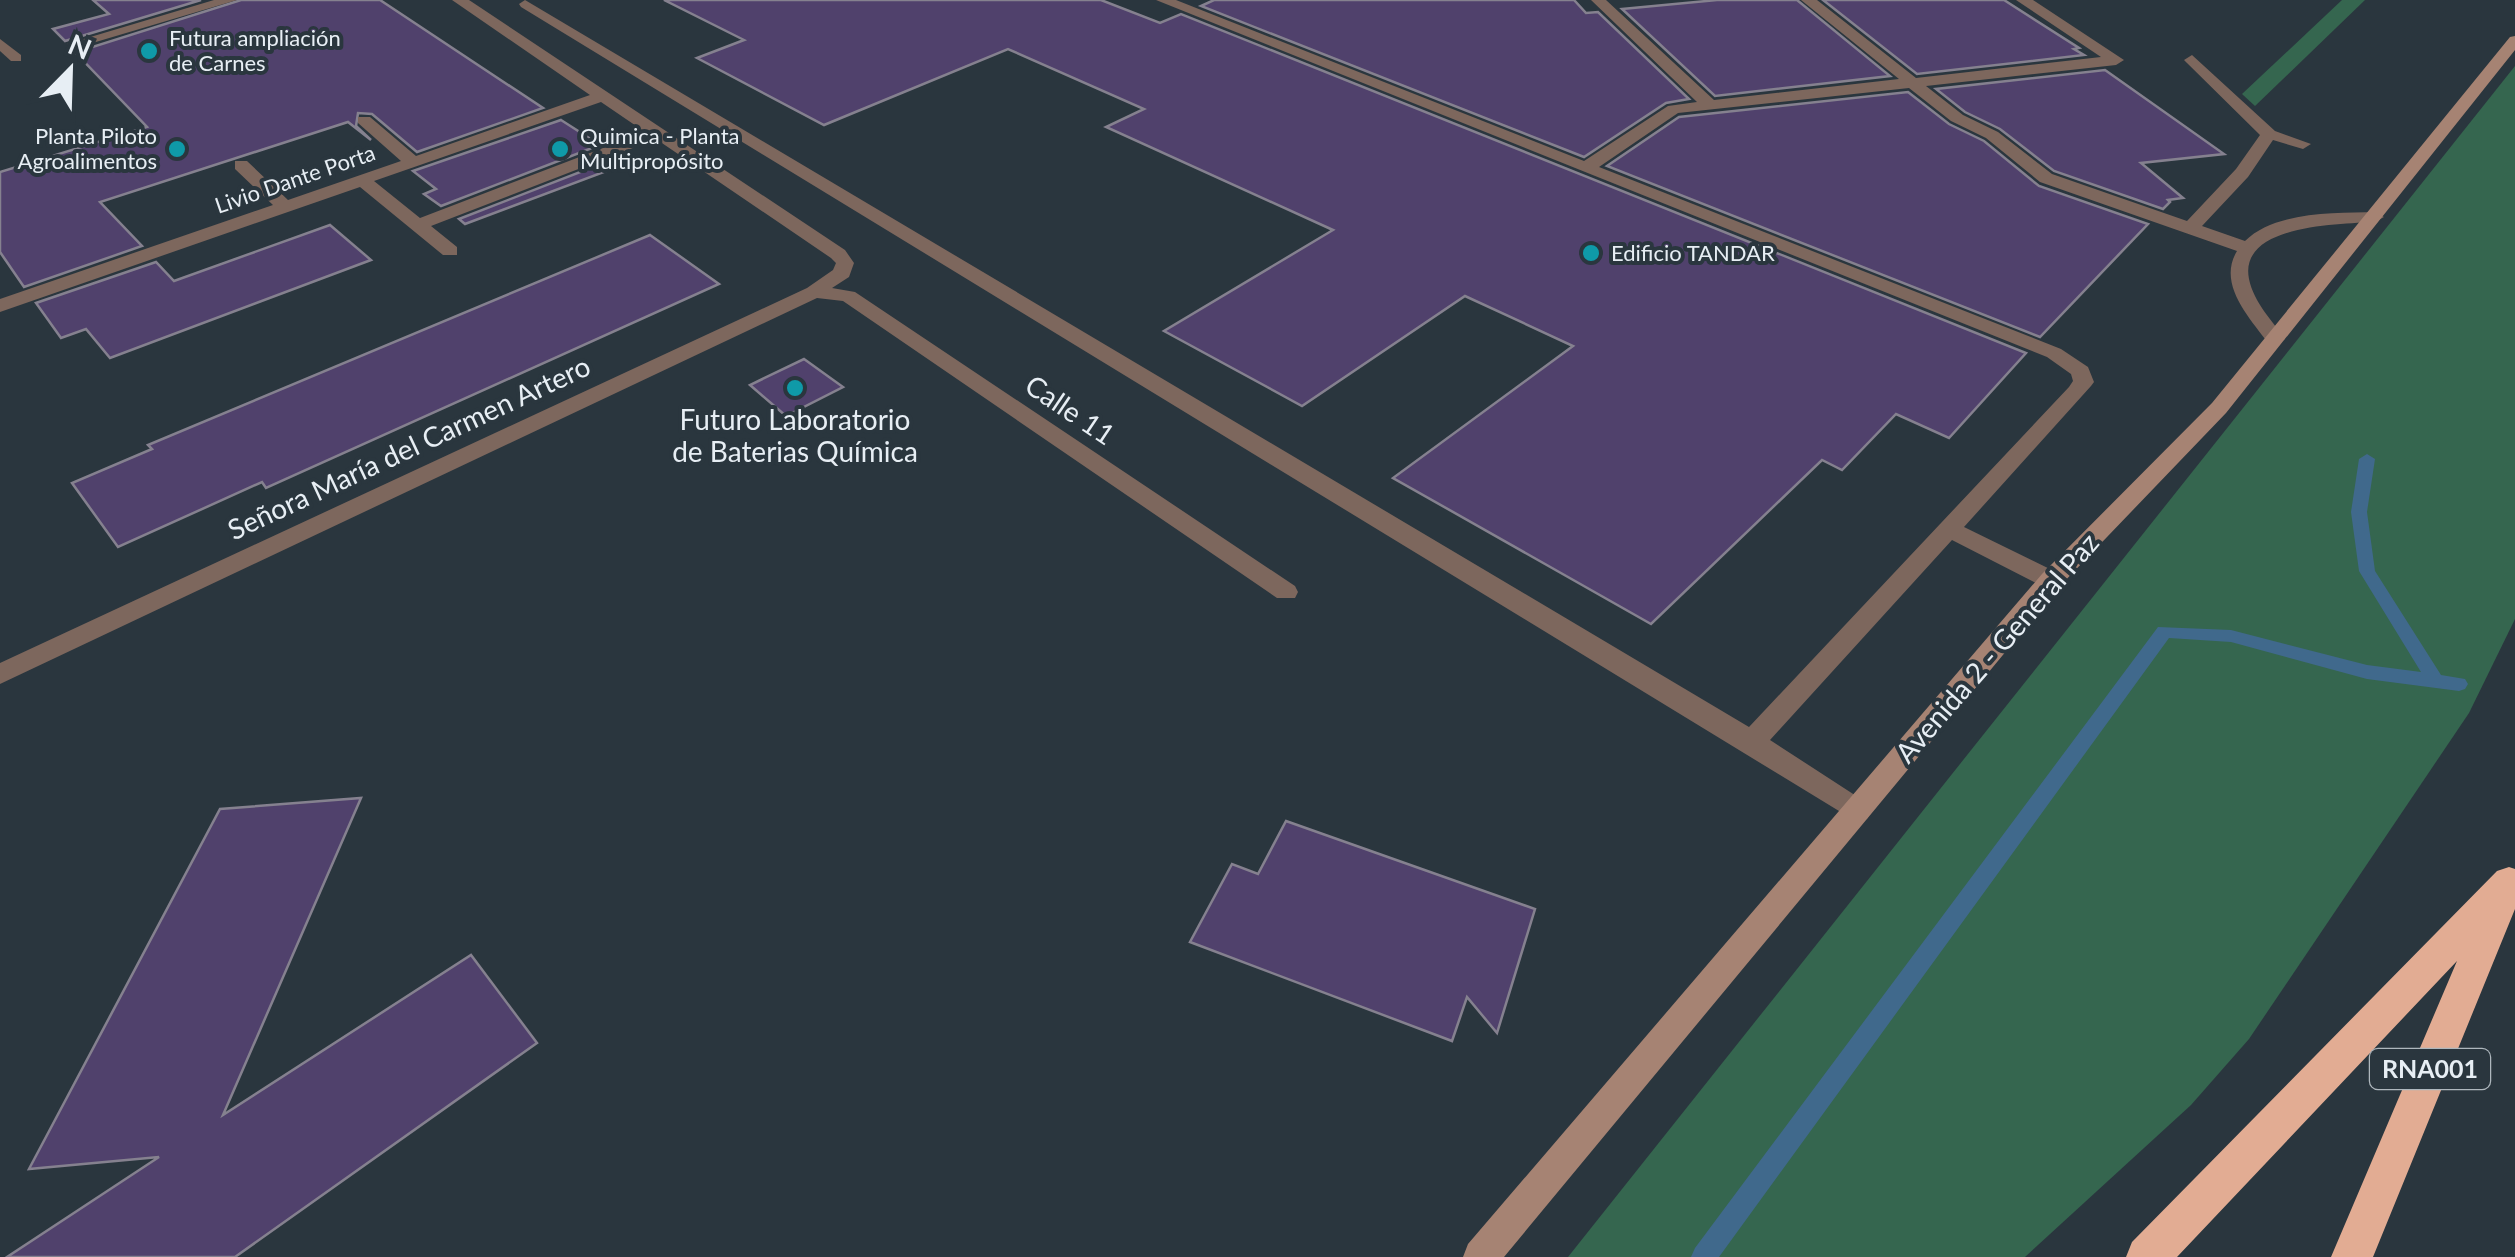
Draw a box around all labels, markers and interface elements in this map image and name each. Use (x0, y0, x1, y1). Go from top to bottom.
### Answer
north arrow (20, 20, 120, 120)
place label: Futura ampliación de Carnes (169, 24, 341, 76)
text: N (64, 26, 97, 66)
marker: Futura ampliación de Carnes (138, 40, 160, 62)
place label: Planta Piloto Agroalimentos (18, 122, 157, 174)
place label: Quimica - Planta Multipropósito (580, 122, 739, 174)
marker: Planta Piloto Agroalimentos (166, 138, 188, 160)
street label: Livio Dante Porta (211, 138, 379, 219)
marker: Quimica - Planta Multipropósito (549, 138, 571, 160)
place label: Edificio TANDAR (1611, 239, 1775, 266)
marker: Edificio TANDAR (1580, 242, 1602, 264)
street label: Señora María del Carmen Artero (222, 348, 595, 546)
street label: Calle 11 (1019, 367, 1122, 451)
marker: Futuro Laboratorio de Baterias Química (784, 377, 806, 399)
place label: Futuro Laboratorio de Baterias Química (672, 402, 918, 468)
street label: Avenida 2 - General Paz (1887, 526, 2105, 769)
road number: RNA001 (2370, 1049, 2490, 1089)

